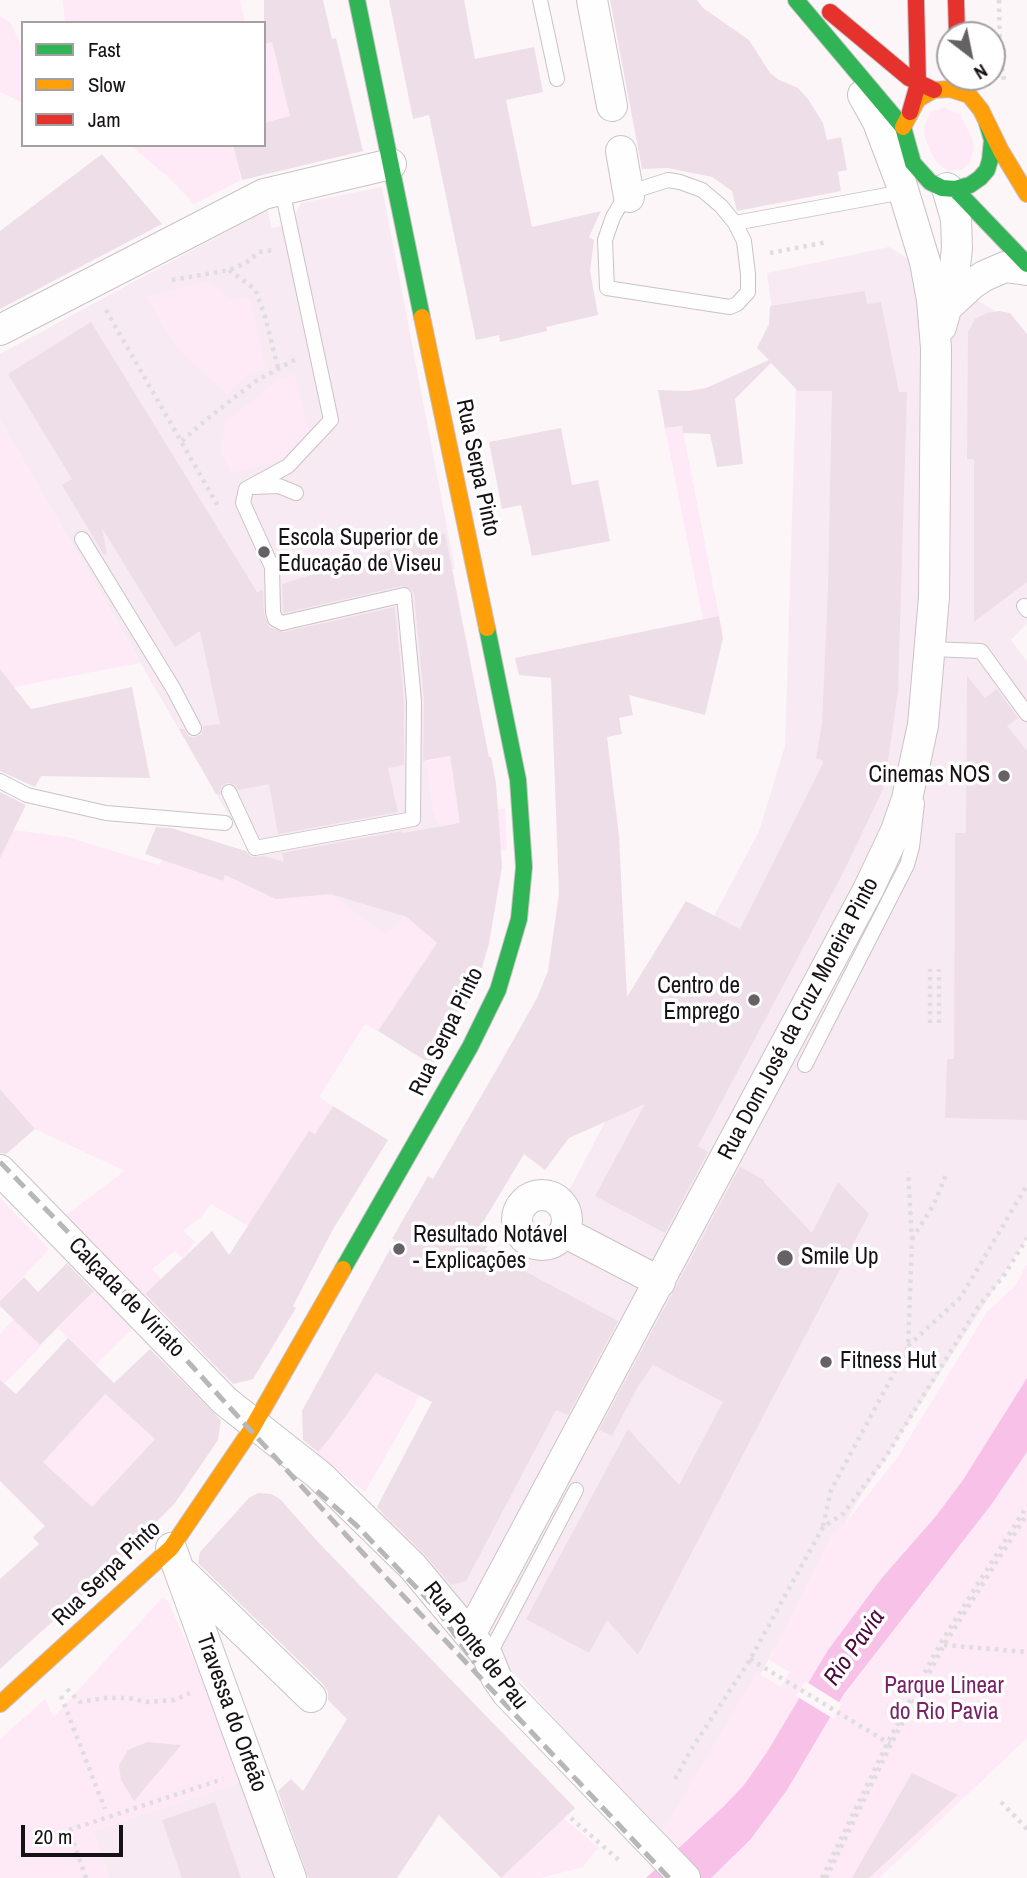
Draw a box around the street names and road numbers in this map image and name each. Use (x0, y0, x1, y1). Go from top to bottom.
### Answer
street label: Rua Serpa Pinto (449, 397, 505, 539)
street label: Rua Dom José da Cruz Moreira Pinto (713, 873, 885, 1165)
street label: Rua Serpa Pinto (404, 963, 490, 1101)
street label: Calçada de Viriato (62, 1232, 190, 1364)
street label: Rua Serpa Pinto (47, 1516, 167, 1632)
street label: Rua Ponte de Pau (417, 1577, 533, 1715)
street label: Travessa do Orfeão (190, 1630, 272, 1796)

